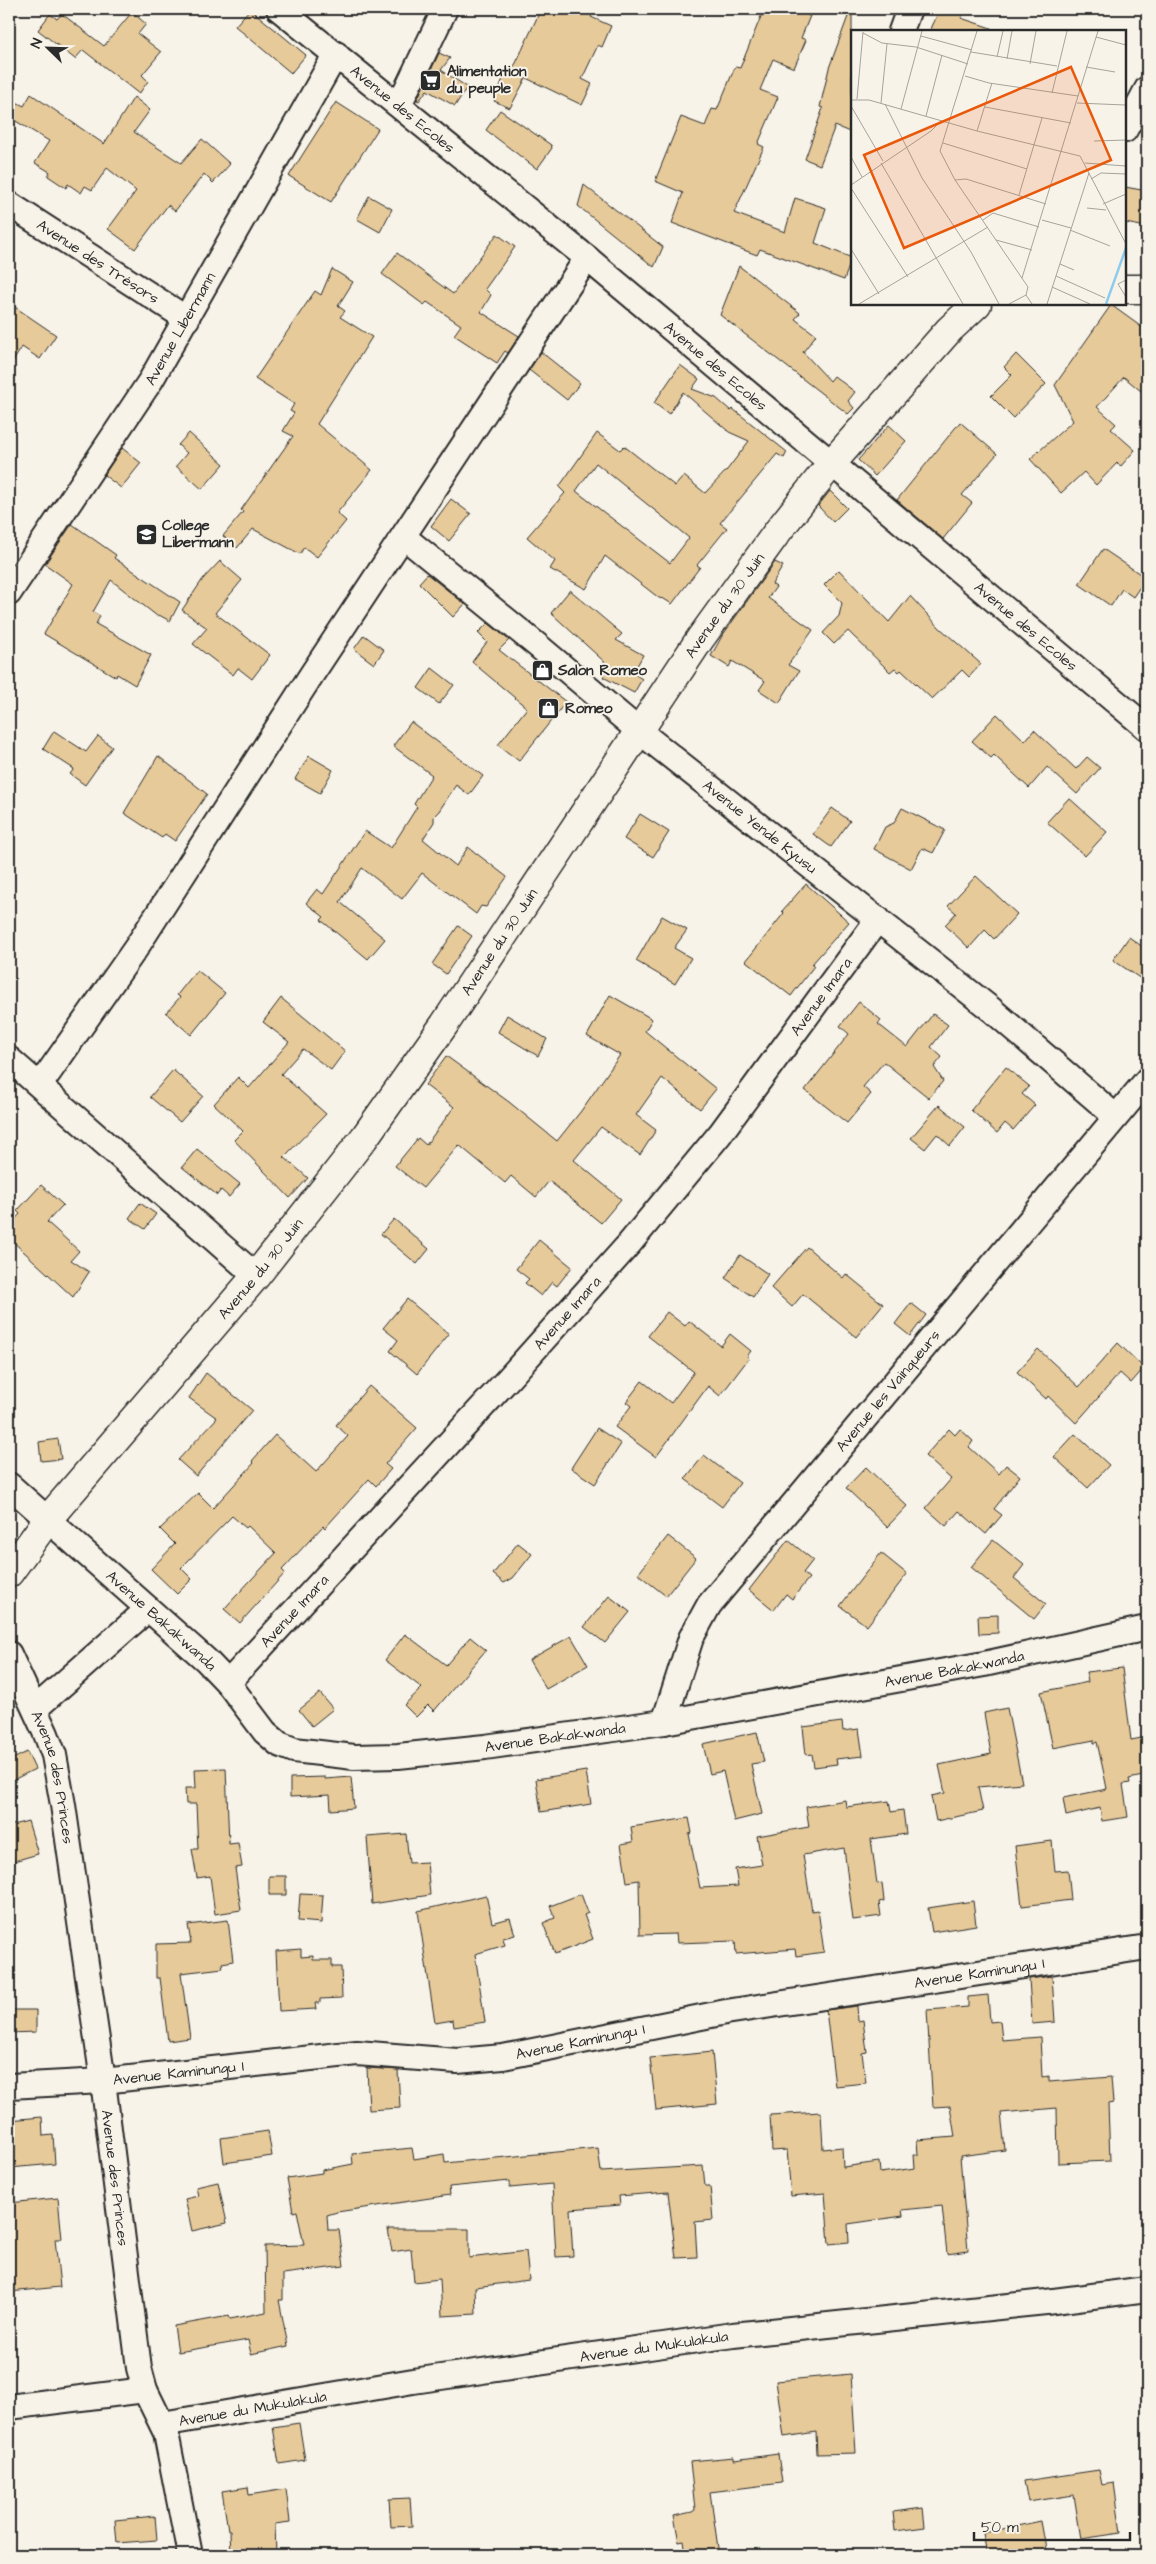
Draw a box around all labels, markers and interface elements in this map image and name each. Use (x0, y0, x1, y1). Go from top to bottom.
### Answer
north arrow (22, 22, 72, 72)
inset map (851, 30, 1126, 305)
text: N (26, 35, 48, 51)
street label: Avenue des Ecoles (346, 60, 460, 158)
place label: Alimentation du peuple (446, 61, 527, 99)
supermarket icon: Alimentation du peuple (419, 68, 443, 92)
street label: Avenue des Trésors (33, 214, 164, 309)
street label: Avenue Libermann (140, 268, 221, 389)
street label: Avenue des Ecoles (659, 316, 772, 416)
place label: College Libermann (162, 515, 234, 553)
school or university icon: College Libermann (134, 522, 158, 546)
street label: Avenue du 30 Juin (680, 548, 770, 662)
street label: Avenue des Ecoles (970, 577, 1082, 676)
shop icon: Salon Romeo (530, 658, 554, 682)
place label: Salon Romeo (557, 660, 647, 681)
shop icon: Romeo (537, 696, 561, 720)
place label: Romeo (565, 698, 613, 719)
street label: Avenue Yende Kyusu (698, 775, 822, 879)
street label: Avenue du 30 Juin (456, 884, 543, 1000)
street label: Avenue Imara (785, 953, 857, 1040)
street label: Avenue du 30 Juin (213, 1213, 308, 1324)
street label: Avenue Imara (529, 1271, 606, 1354)
street label: Avenue les Vainqueurs (831, 1325, 945, 1456)
street label: Avenue Bakakwanda (102, 1566, 222, 1676)
street label: Avenue Imara (255, 1570, 334, 1652)
street label: Avenue Bakakwanda (883, 1645, 1026, 1692)
street label: Avenue des Princes (26, 1707, 79, 1846)
street label: Avenue Bakakwanda (483, 1717, 627, 1757)
street label: Avenue Kaminungu I (913, 1952, 1046, 1993)
street label: Avenue Kaminungu I (514, 2018, 647, 2065)
street label: Avenue Kaminungu I (112, 2055, 245, 2090)
street label: Avenue des Princes (96, 2109, 134, 2248)
street label: Avenue du Mukulakula (578, 2325, 730, 2367)
street label: Avenue du Mukulakula (177, 2385, 329, 2431)
scale bar (974, 2509, 1130, 2541)
text: 50 m (981, 2517, 1019, 2538)

